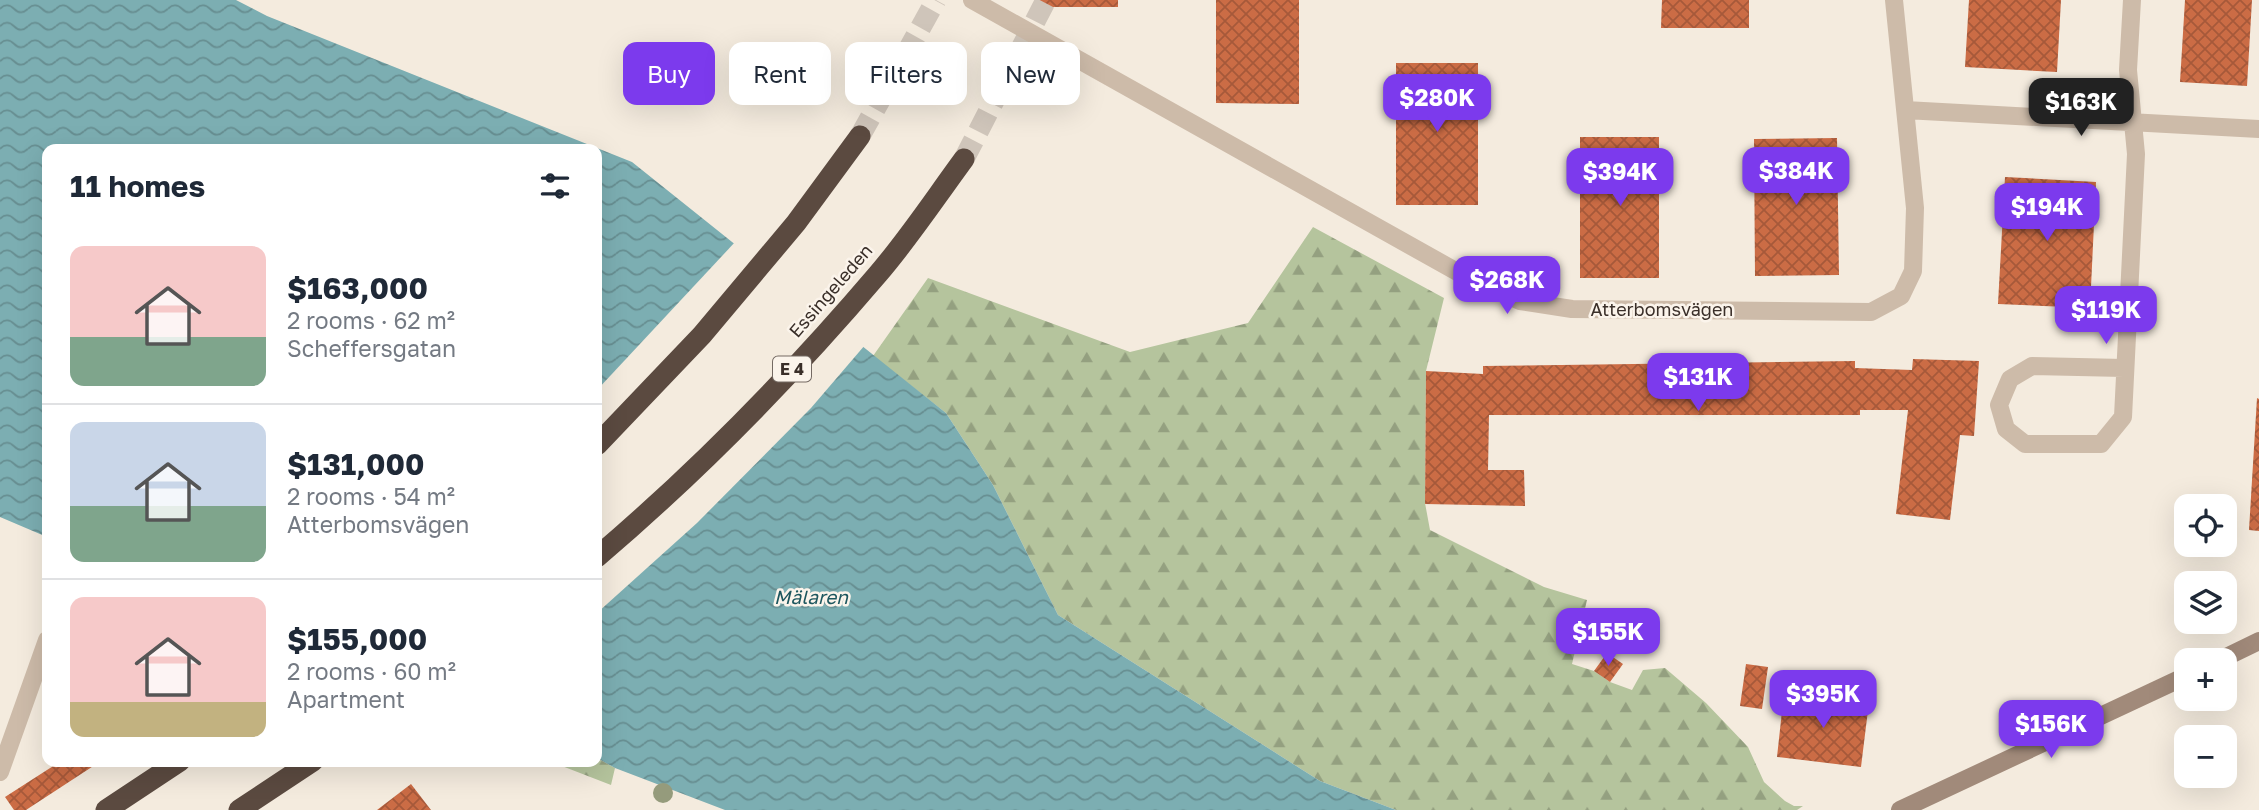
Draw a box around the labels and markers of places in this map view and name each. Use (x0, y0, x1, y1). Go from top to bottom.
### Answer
pin: $280K (1388, 74, 1486, 134)
pin: $163K (2032, 78, 2130, 138)
pin: $394K (1571, 148, 1669, 208)
pin: $384K (1747, 148, 1845, 207)
pin: $194K (1998, 184, 2096, 243)
pin: $268K (1458, 256, 1556, 316)
pin: $119K (2057, 286, 2155, 346)
pin: $131K (1649, 354, 1747, 413)
pin: $155K (1559, 608, 1657, 668)
pin: $395K (1774, 670, 1872, 730)
pin: $156K (2002, 700, 2100, 760)

